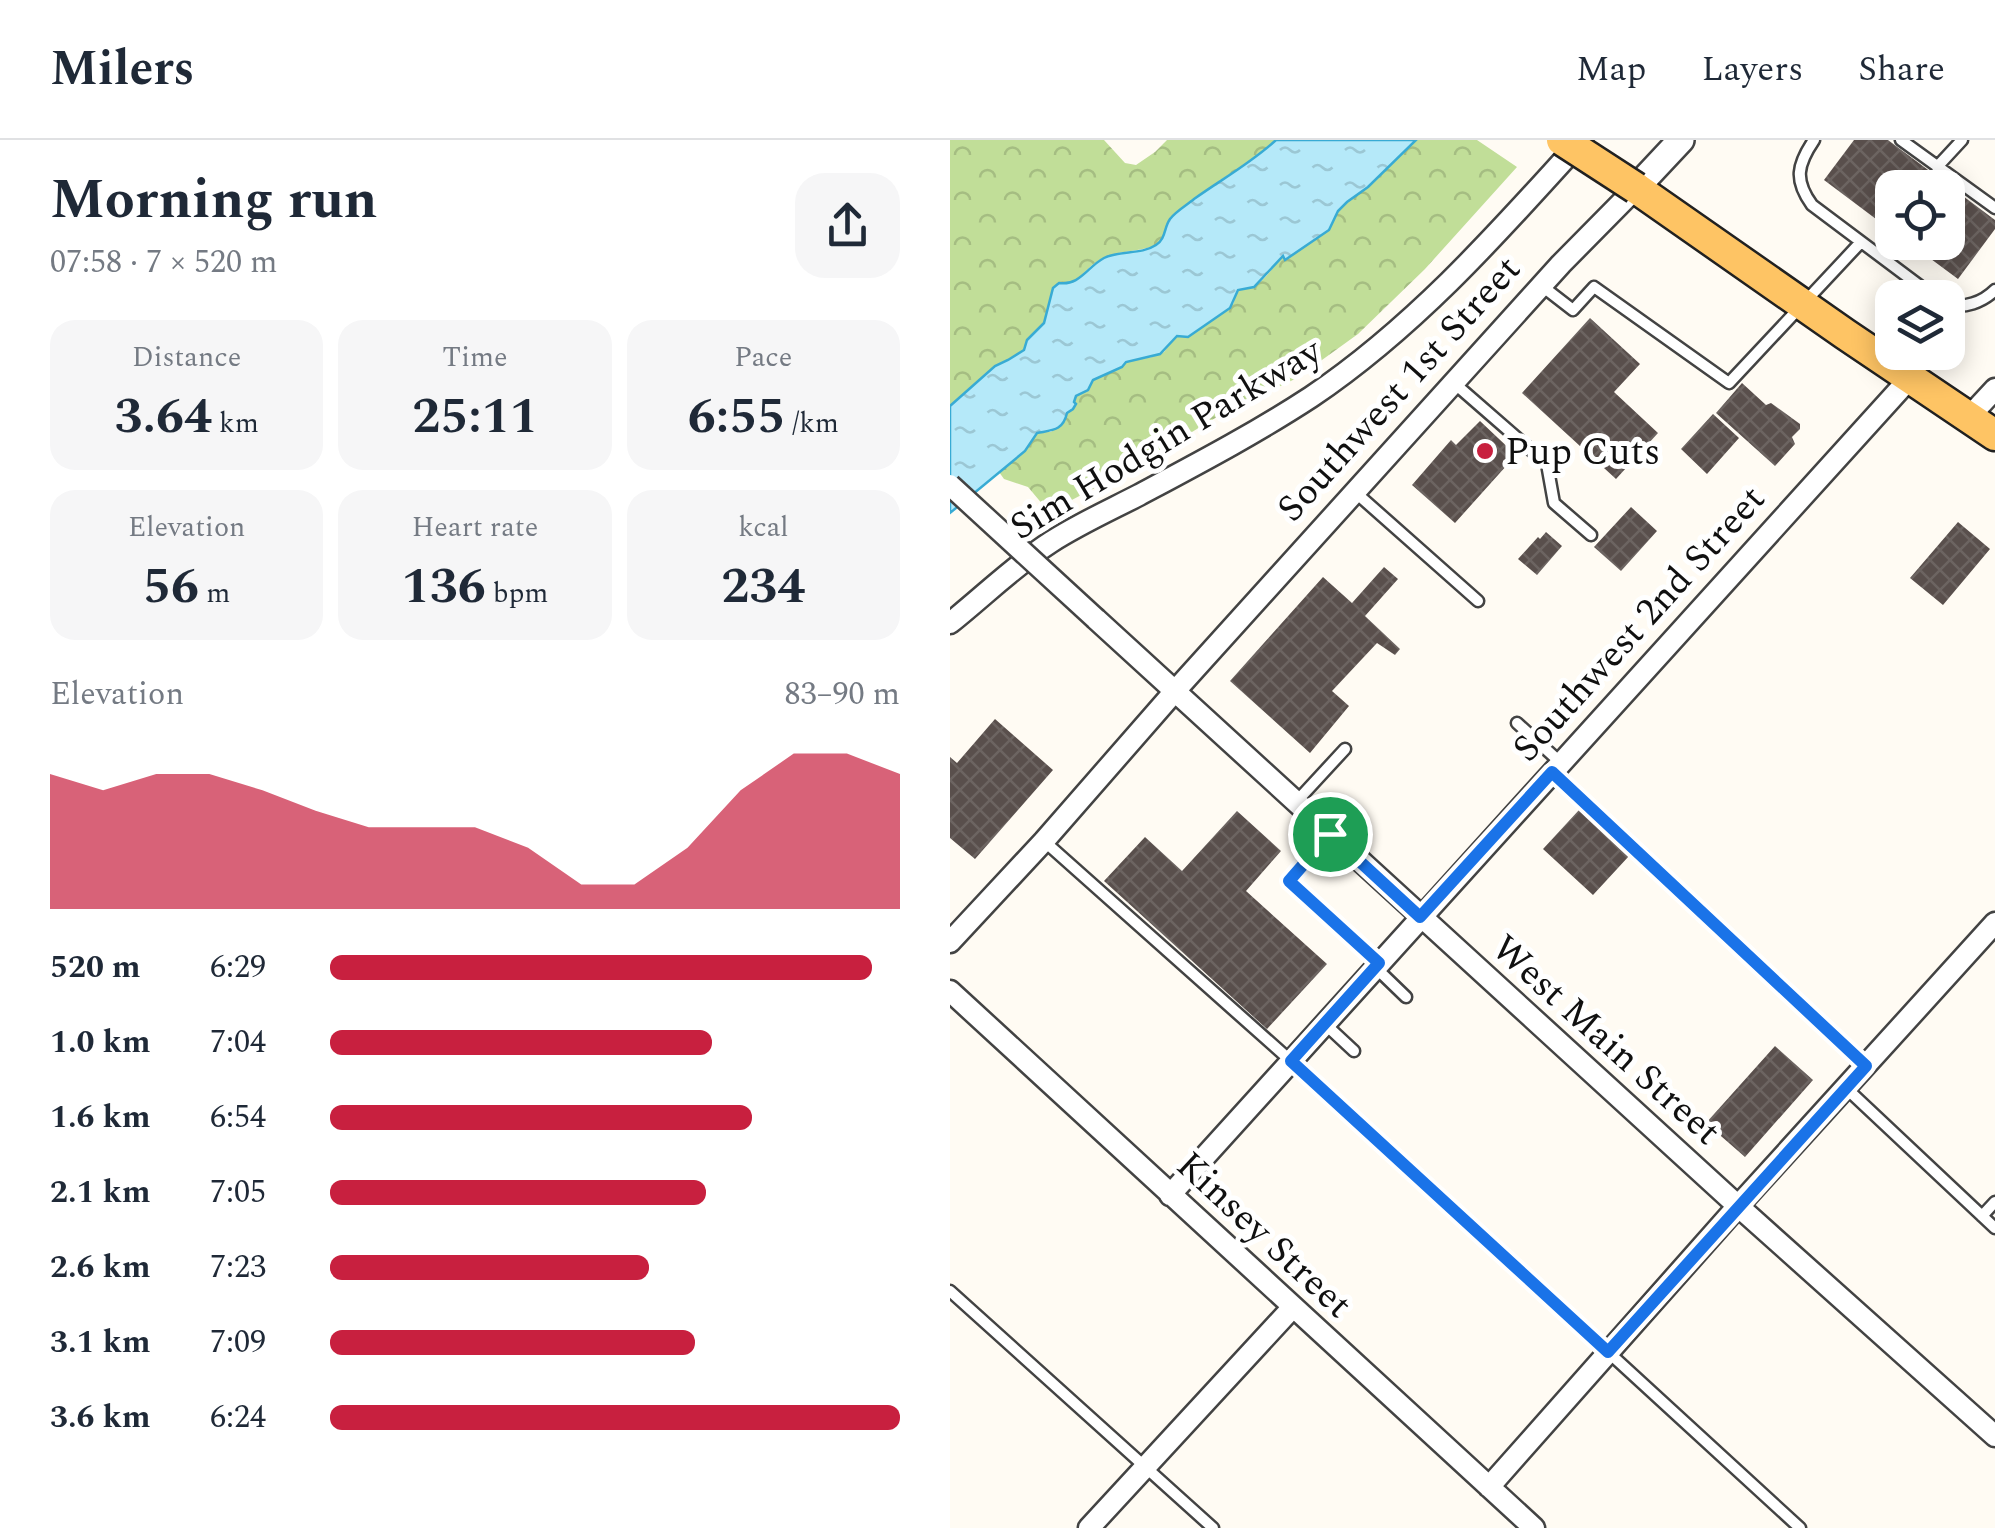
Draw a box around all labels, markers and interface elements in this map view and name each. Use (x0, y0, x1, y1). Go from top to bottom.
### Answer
text: Milers (50, 33, 195, 106)
text: Map (1576, 43, 1646, 96)
text: Layers (1701, 43, 1803, 96)
text: Share (1858, 43, 1945, 96)
text: Morning run (50, 159, 378, 242)
map controls (1875, 170, 1965, 370)
button: locate (1875, 170, 1965, 260)
button: share (795, 173, 900, 278)
text: 07:58 · 7 × 520 m (50, 238, 278, 287)
street label: Southwest 1st Street (1264, 243, 1535, 536)
button: layers (1875, 280, 1965, 370)
street label: Sim Hodgin Parkway (999, 323, 1335, 556)
text: Distance (132, 336, 241, 379)
text: Time (442, 336, 508, 379)
text: Pace (734, 336, 792, 379)
text: 3.64 (115, 379, 212, 455)
text: 25:11 (412, 379, 538, 455)
text: 6:55 (688, 379, 785, 455)
text: km (212, 402, 259, 445)
text: /km (785, 402, 839, 445)
place label: Pup Cuts (1505, 424, 1660, 482)
marker: Pup Cuts (1474, 440, 1496, 462)
street label: Southwest 2nd Street (1499, 473, 1780, 776)
text: Elevation (128, 506, 245, 549)
text: Heart rate (412, 506, 538, 549)
text: kcal (738, 506, 788, 549)
text: 56 (143, 549, 199, 625)
text: 136 (402, 549, 486, 625)
text: 234 (721, 549, 805, 625)
text: m (199, 572, 230, 615)
text: bpm (486, 572, 548, 615)
text: Elevation (50, 670, 184, 719)
text: 83–90 m (784, 670, 900, 719)
pin (1288, 792, 1373, 877)
icon: arrive (1303, 807, 1358, 862)
street label: West Main Street (1478, 921, 1734, 1160)
text: 520 m (50, 943, 141, 992)
text: 6:29 (210, 943, 266, 992)
text: 1.0 km (50, 1018, 151, 1067)
text: 7:04 (210, 1018, 266, 1067)
text: 1.6 km (50, 1093, 151, 1142)
text: 6:54 (210, 1093, 266, 1142)
street label: Kinsey Street (1162, 1138, 1365, 1333)
text: 2.1 km (50, 1168, 151, 1217)
text: 7:05 (210, 1168, 266, 1217)
text: 2.6 km (50, 1243, 151, 1292)
text: 7:23 (210, 1243, 266, 1292)
text: 3.1 km (50, 1318, 151, 1367)
text: 7:09 (210, 1318, 266, 1367)
text: 3.6 km (50, 1393, 151, 1442)
text: 6:24 (210, 1393, 266, 1442)

